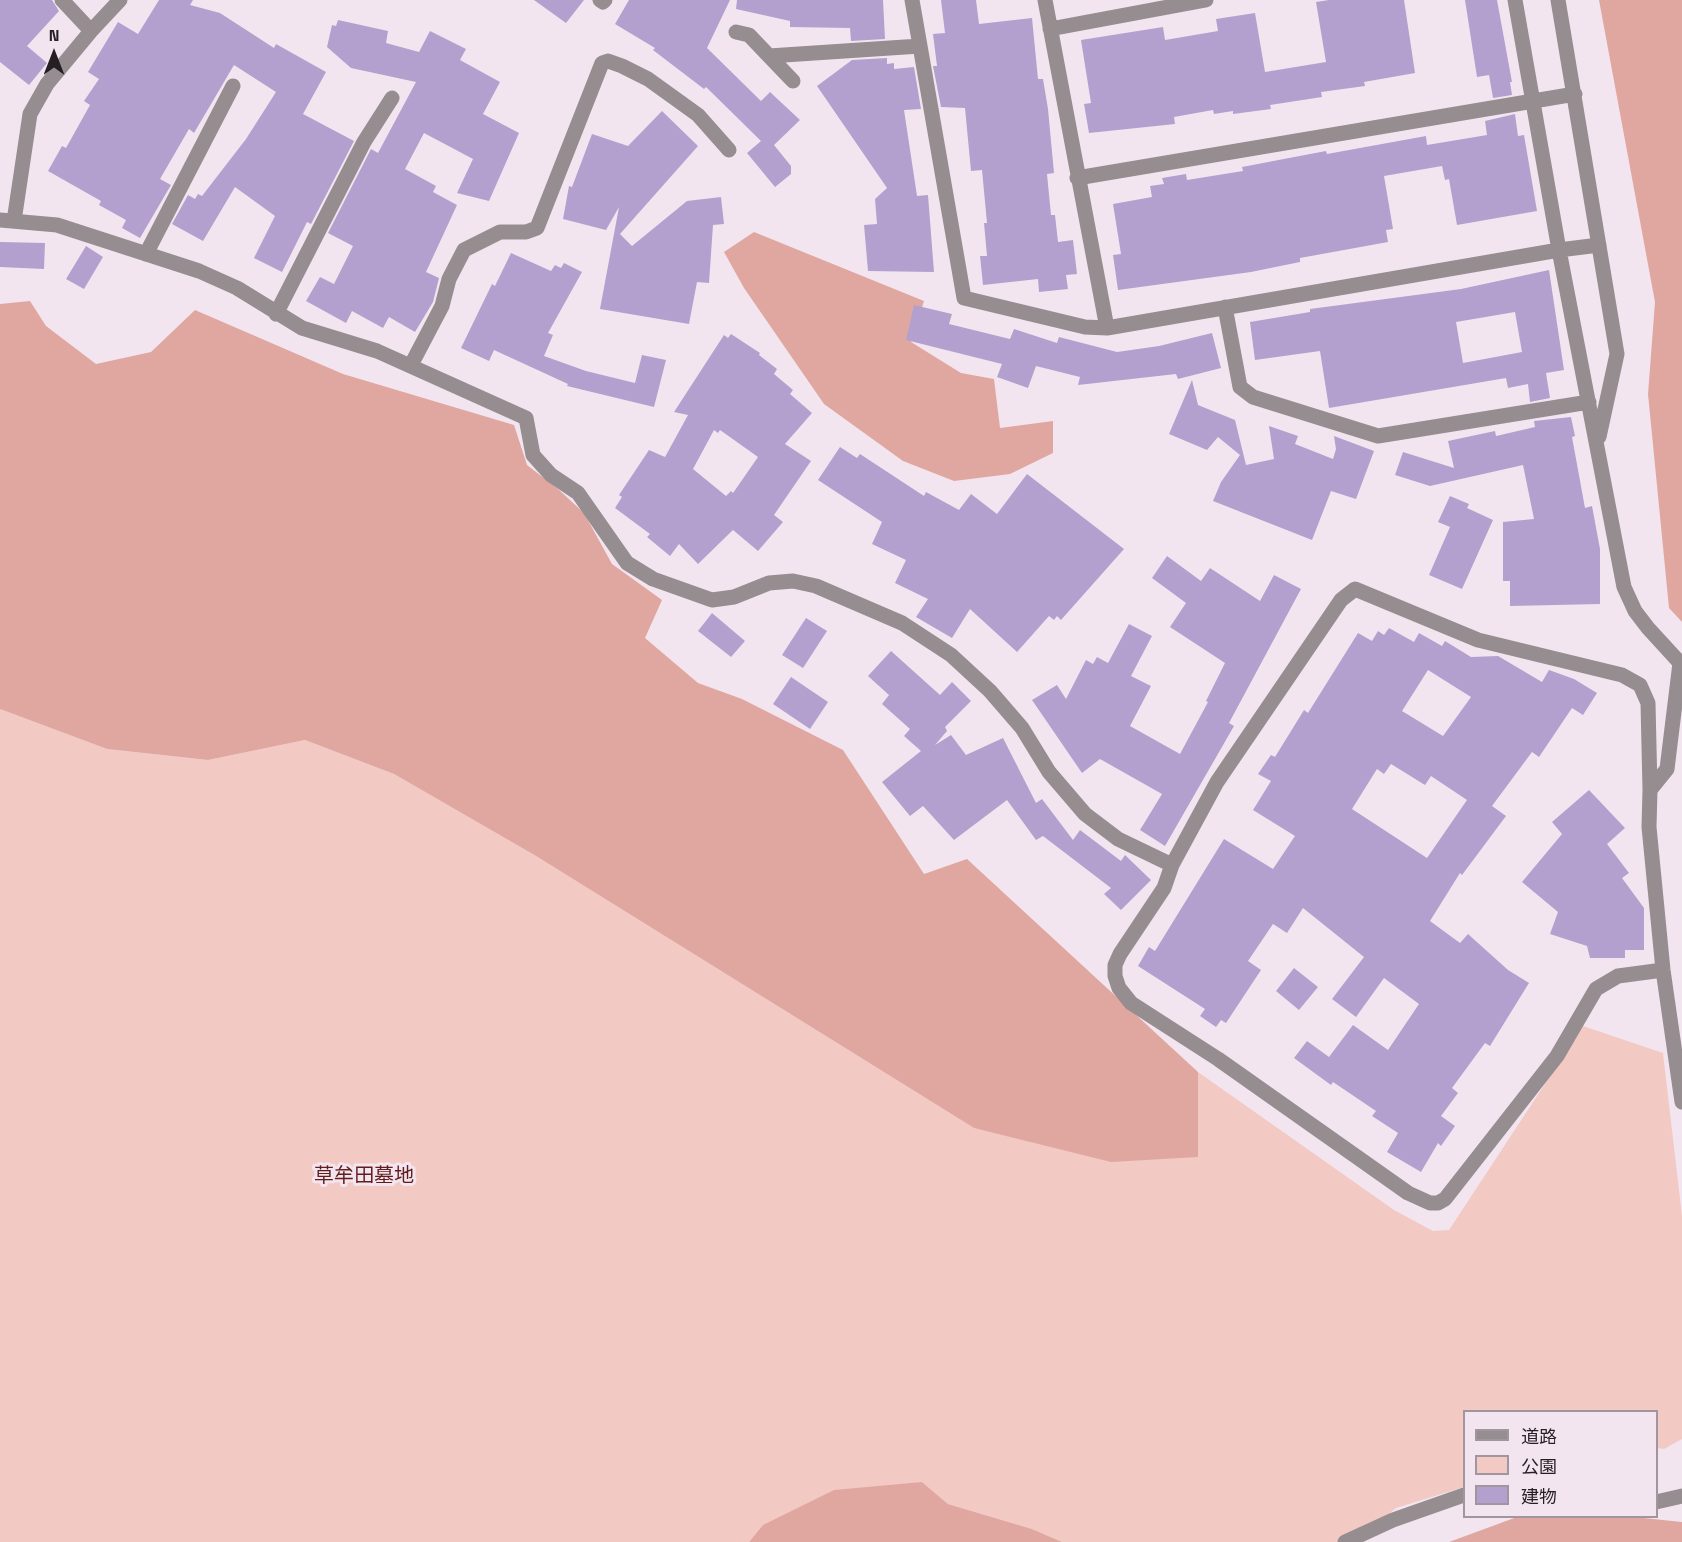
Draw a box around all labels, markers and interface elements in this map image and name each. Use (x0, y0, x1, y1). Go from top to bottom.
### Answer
north arrow (24, 24, 84, 84)
text: N (49, 25, 59, 46)
park label: 草牟田墓地 (314, 1165, 414, 1189)
legend (1463, 1410, 1658, 1518)
text: 道路 (1521, 1425, 1557, 1448)
text: 公園 (1521, 1455, 1557, 1478)
text: 建物 (1521, 1485, 1557, 1508)

